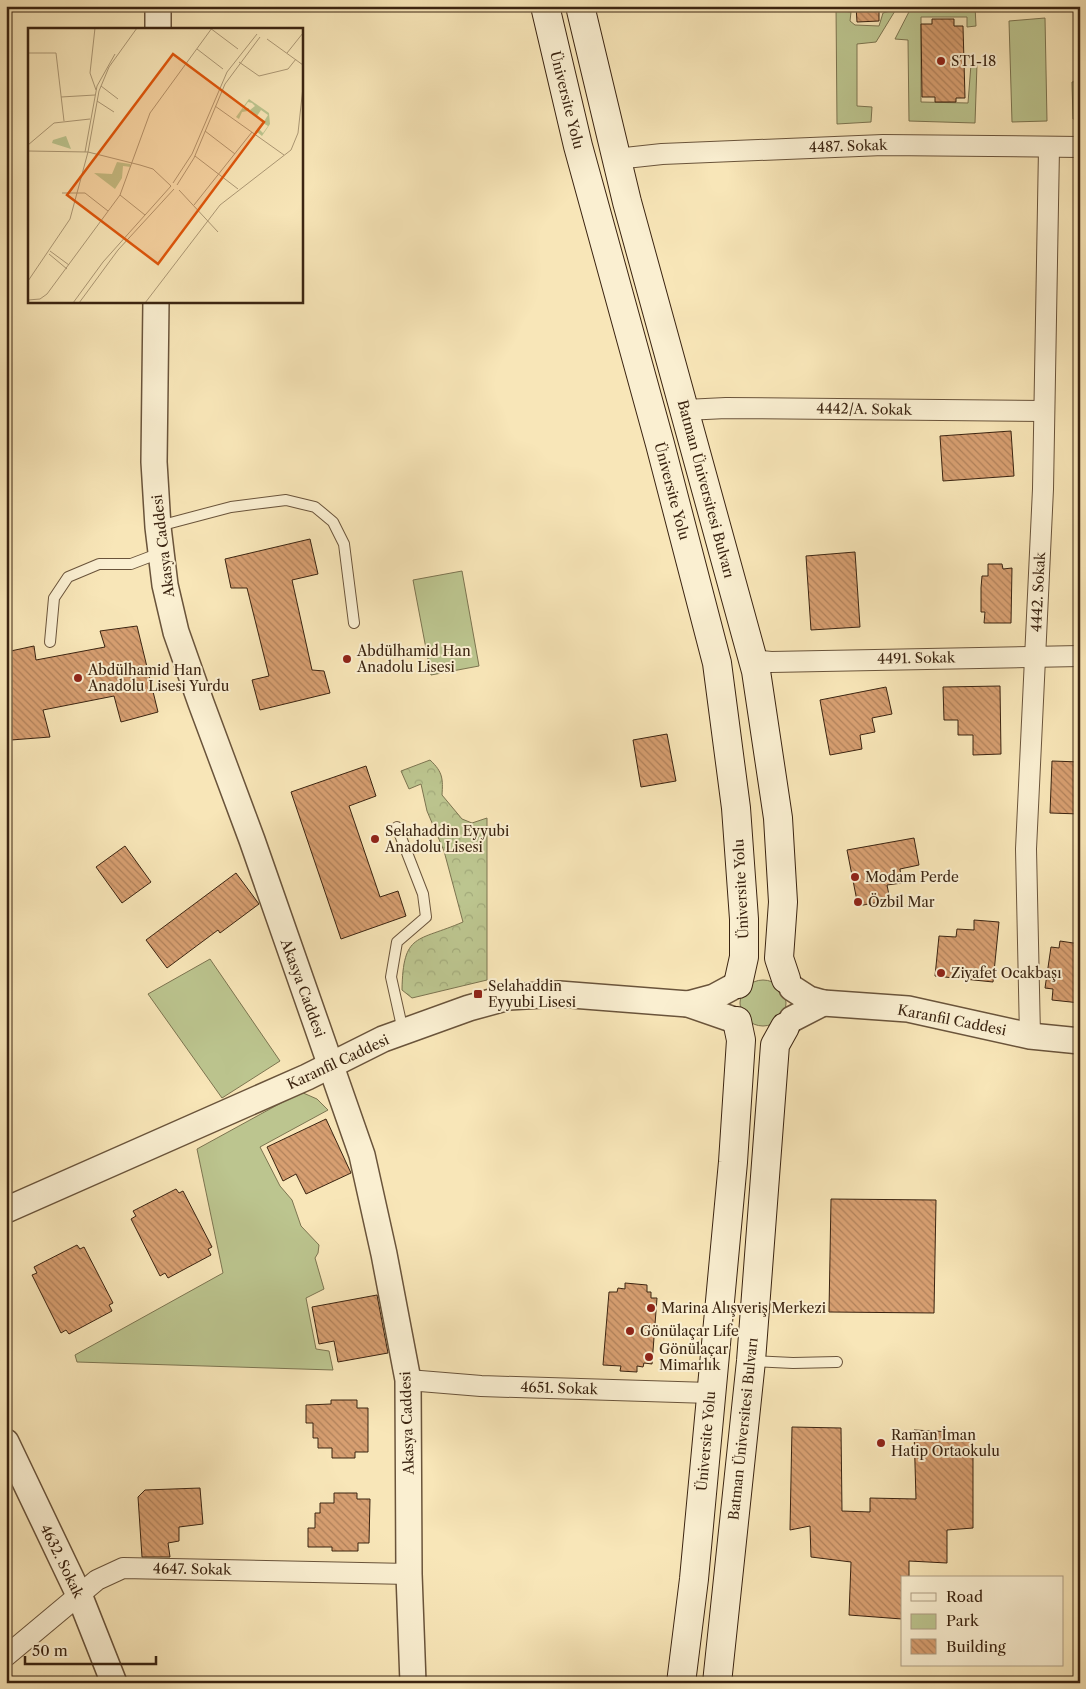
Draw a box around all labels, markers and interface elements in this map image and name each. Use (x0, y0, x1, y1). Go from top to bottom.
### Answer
inset map (28, 28, 302, 302)
street label: Üniversite Yolu (546, 49, 588, 151)
place label: ST1-18 (951, 52, 996, 70)
marker: ST1-18 (935, 55, 947, 67)
street label: 4487. Sokak (809, 136, 888, 156)
street label: Batman Üniversitesi Bulvarı (674, 398, 738, 580)
street label: 4442/A. Sokak (816, 399, 913, 419)
street label: Üniversite Yolu (650, 440, 694, 542)
street label: Akasya Caddesi (148, 494, 178, 599)
street label: 4442. Sokak (1027, 551, 1049, 632)
place label: Abdülhamid Han Anadolu Lisesi (356, 642, 471, 676)
street label: 4491. Sokak (877, 648, 956, 668)
marker: Abdülhamid Han Anadolu Lisesi (341, 653, 353, 665)
place label: Abdülhamid Han Anadolu Lisesi Yurdu (87, 661, 230, 695)
marker: Abdülhamid Han Anadolu Lisesi Yurdu (72, 672, 84, 684)
place label: Selahaddin Eyyubi Anadolu Lisesi (384, 822, 509, 856)
marker: Selahaddin Eyyubi Anadolu Lisesi (369, 833, 381, 845)
street label: Üniversite Yolu (729, 838, 753, 940)
place label: Modam Perde (865, 868, 959, 886)
marker: Modam Perde (849, 871, 861, 883)
place label: Özbil Mar (868, 893, 935, 911)
marker: Özbil Mar (852, 896, 864, 908)
street label: Akasya Caddesi (277, 935, 329, 1040)
place label: Ziyafet Ocakbaşı (951, 964, 1061, 982)
marker: Ziyafet Ocakbaşı (935, 967, 947, 979)
place label: Selahaddin Eyyubi Lisesi (488, 977, 576, 1011)
marker: Selahaddin Eyyubi Lisesi (472, 988, 484, 1000)
street label: Karanfil Caddesi (896, 1001, 1008, 1039)
street label: Karanfil Caddesi (284, 1031, 392, 1093)
place label: Marina Alışveriş Merkezi (661, 1299, 826, 1317)
marker: Marina Alışveriş Merkezi (645, 1302, 657, 1314)
place label: Gönülaçar Life (640, 1322, 739, 1340)
marker: Gönülaçar Life (624, 1325, 636, 1337)
street label: Batman Üniversitesi Bulvarı (724, 1337, 762, 1521)
place label: Gönülaçar Mimarlık (659, 1340, 728, 1374)
marker: Gönülaçar Mimarlık (643, 1351, 655, 1363)
street label: Akasya Caddesi (396, 1371, 418, 1476)
street label: 4651. Sokak (520, 1378, 599, 1398)
street label: Üniversite Yolu (693, 1390, 719, 1492)
place label: Raman İman Hatip Ortaokulu (891, 1426, 1000, 1460)
marker: Raman İman Hatip Ortaokulu (875, 1437, 887, 1449)
street label: 4632. Sokak (36, 1521, 88, 1602)
street label: 4647. Sokak (153, 1559, 232, 1579)
legend (901, 1576, 1064, 1666)
text: Road (946, 1587, 983, 1606)
text: Park (946, 1611, 980, 1630)
scale bar (25, 1634, 156, 1666)
text: Building (946, 1637, 1006, 1656)
text: 50 m (32, 1641, 68, 1660)

